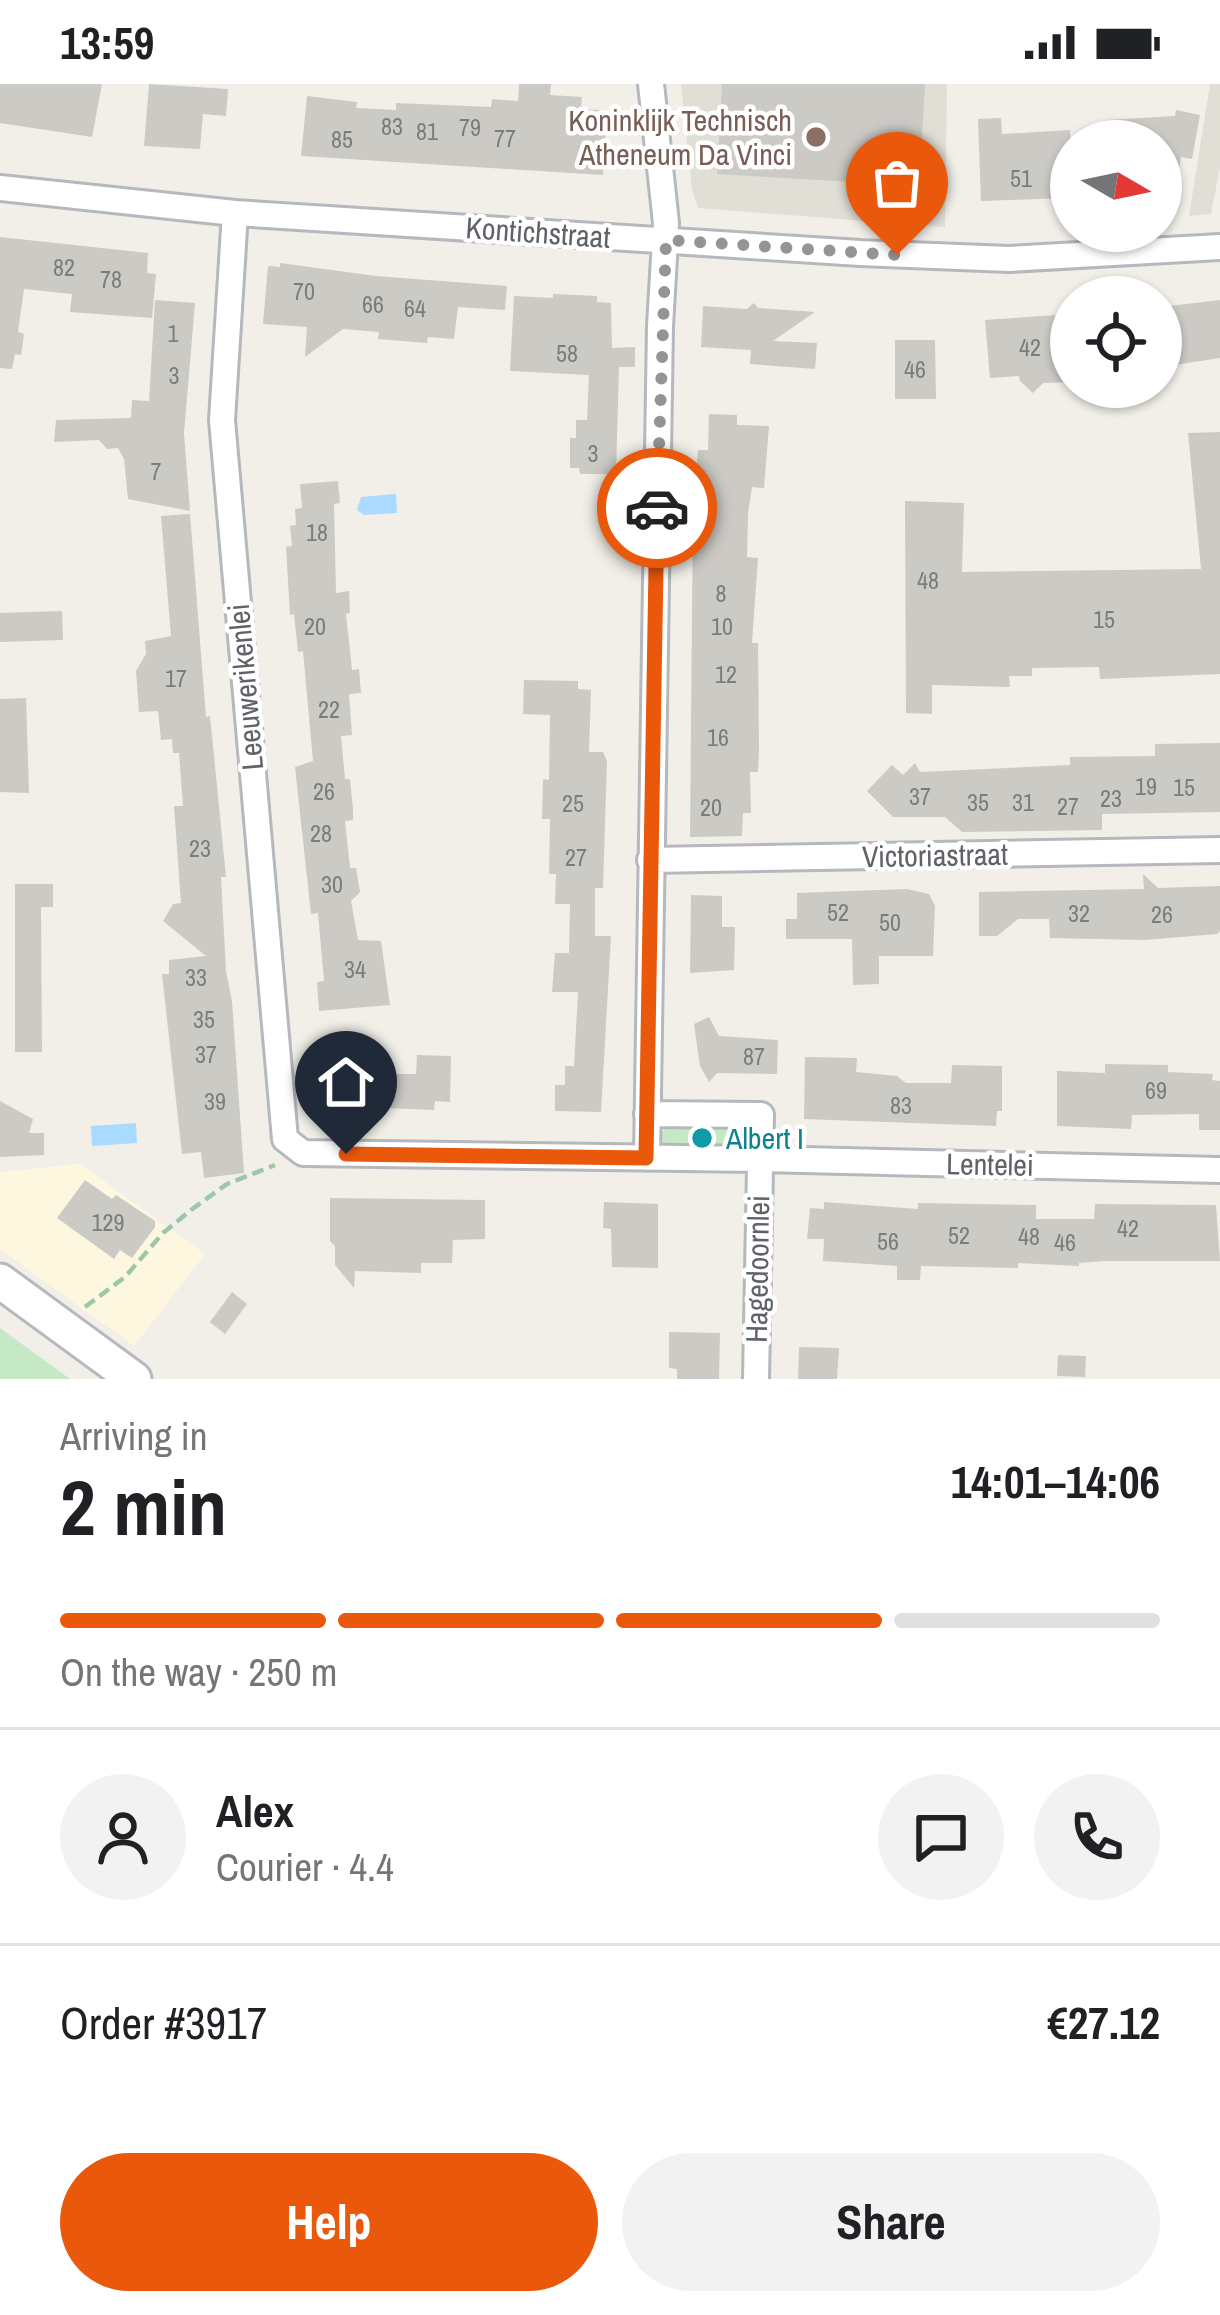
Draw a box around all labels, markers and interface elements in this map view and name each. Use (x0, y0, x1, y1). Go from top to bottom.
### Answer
text: 13:59 (60, 12, 154, 73)
place label: Koninklijk Technisch Atheneum Da Vinci (568, 100, 792, 174)
house number: 83 (381, 110, 403, 142)
house number: 79 (459, 111, 481, 143)
house number: 81 (416, 115, 438, 147)
north arrow (1050, 120, 1182, 252)
map controls (1050, 120, 1182, 408)
house number: 77 (494, 122, 516, 154)
house number: 85 (331, 123, 353, 155)
marker: Koninklijk Technisch Atheneum Da Vinci (803, 124, 829, 150)
pin (846, 132, 948, 255)
icon: bag (864, 150, 930, 216)
house number: 51 (1010, 162, 1032, 194)
street label: Kontichstraat (464, 207, 612, 257)
house number: 82 (53, 251, 75, 283)
house number: 78 (100, 263, 122, 295)
house number: 70 (293, 275, 315, 307)
button: locate (1050, 276, 1182, 408)
house number: 66 (362, 288, 384, 320)
house number: 64 (404, 292, 426, 324)
house number: 1 (168, 317, 179, 349)
house number: 42 (1019, 331, 1041, 363)
house number: 58 (556, 337, 578, 369)
house number: 46 (904, 353, 926, 385)
house number: 3 (169, 359, 179, 391)
house number: 3 (588, 437, 598, 469)
courier (597, 448, 717, 568)
house number: 7 (151, 455, 162, 487)
icon: car (624, 475, 690, 541)
house number: 18 (306, 516, 328, 548)
house number: 48 (917, 564, 939, 596)
house number: 8 (716, 577, 726, 609)
street label: Leeuwerikenlei (218, 602, 272, 772)
house number: 15 (1093, 603, 1115, 635)
house number: 20 (304, 610, 326, 642)
house number: 10 (711, 610, 733, 642)
house number: 12 (715, 658, 737, 690)
house number: 17 (165, 662, 187, 694)
house number: 22 (318, 693, 340, 725)
house number: 16 (707, 721, 729, 753)
house number: 19 (1135, 770, 1157, 802)
house number: 15 (1173, 771, 1195, 803)
house number: 26 (313, 775, 335, 807)
house number: 37 (909, 780, 931, 812)
house number: 23 (1100, 782, 1122, 814)
house number: 35 (967, 786, 989, 818)
house number: 31 (1012, 786, 1034, 818)
house number: 25 (562, 787, 584, 819)
house number: 27 (1057, 790, 1079, 822)
house number: 20 (700, 791, 722, 823)
house number: 28 (310, 817, 332, 849)
house number: 23 (189, 832, 211, 864)
street label: Victoriastraat (862, 834, 1008, 876)
house number: 27 (565, 841, 587, 873)
house number: 30 (321, 868, 343, 900)
house number: 52 (827, 896, 849, 928)
house number: 32 (1068, 897, 1090, 929)
house number: 26 (1151, 898, 1173, 930)
house number: 50 (879, 906, 901, 938)
house number: 34 (344, 953, 366, 985)
house number: 33 (185, 961, 207, 993)
house number: 35 (193, 1003, 215, 1035)
pin (295, 1031, 397, 1154)
house number: 37 (195, 1038, 217, 1070)
house number: 87 (743, 1040, 765, 1072)
icon: home (313, 1049, 379, 1115)
house number: 69 (1145, 1074, 1167, 1106)
house number: 39 (204, 1085, 226, 1117)
house number: 83 (890, 1089, 912, 1121)
place label: Albert I (725, 1118, 804, 1158)
marker: Albert I (689, 1125, 715, 1151)
street label: Lentelei (946, 1143, 1034, 1185)
street label: Hagedoornlei (736, 1195, 778, 1343)
house number: 129 (92, 1206, 124, 1238)
house number: 42 (1117, 1212, 1139, 1244)
house number: 52 (948, 1219, 970, 1251)
house number: 48 (1018, 1220, 1040, 1252)
house number: 56 (877, 1225, 899, 1257)
house number: 46 (1054, 1226, 1076, 1258)
text: Arriving in (60, 1410, 208, 1462)
text: 14:01–14:06 (951, 1451, 1160, 1512)
text: 2 min (60, 1454, 227, 1559)
text: On the way · 250 m (60, 1646, 337, 1698)
button: person (60, 1774, 186, 1900)
button: chat (878, 1774, 1004, 1900)
button: phone (1034, 1774, 1160, 1900)
text: Alex (216, 1780, 294, 1841)
text: Courier · 4.4 (216, 1841, 394, 1893)
text: Order #3917 (60, 1992, 267, 2053)
text: €27.12 (1047, 1992, 1160, 2053)
button: Help (60, 2153, 598, 2291)
button: Share (622, 2153, 1160, 2291)

